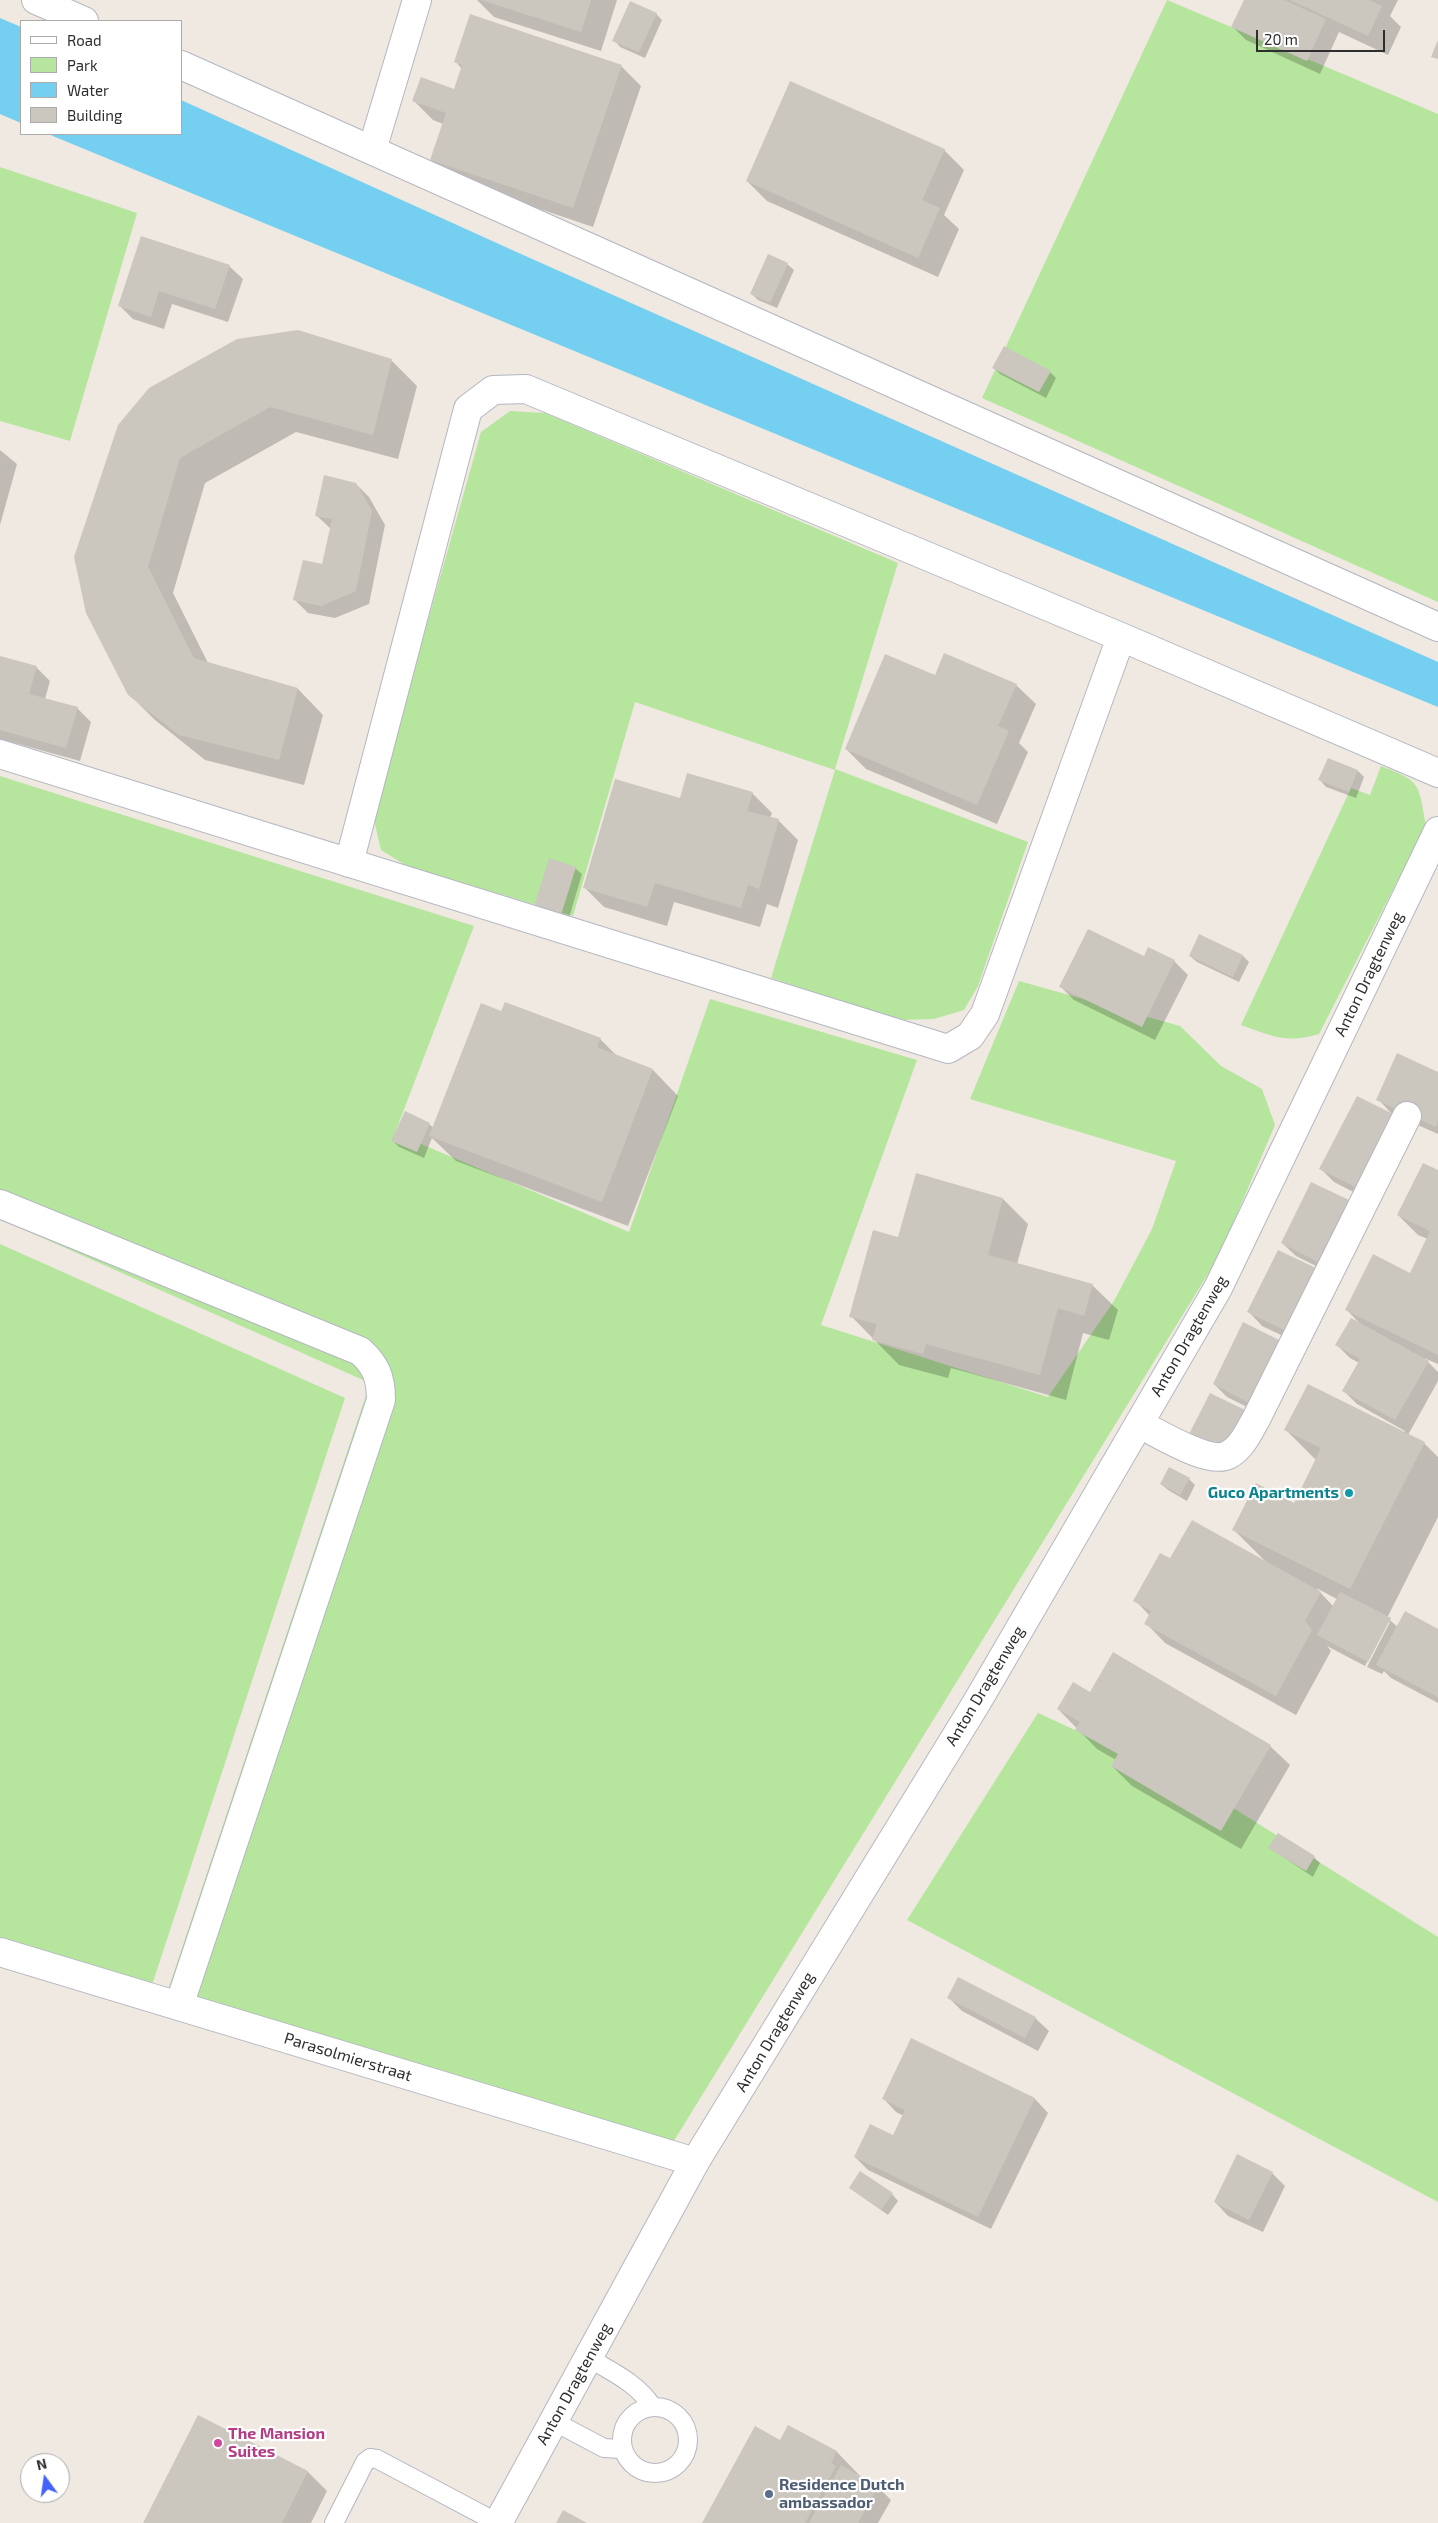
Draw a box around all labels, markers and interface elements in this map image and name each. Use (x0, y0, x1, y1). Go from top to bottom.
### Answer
legend (20, 20, 182, 135)
scale bar (1258, 20, 1387, 52)
text: 20 m (1264, 30, 1298, 48)
text: Road (67, 31, 102, 49)
text: Park (67, 56, 98, 74)
text: Water (67, 81, 109, 99)
text: Building (67, 106, 122, 124)
street label: Anton Dragtenweg (1330, 908, 1408, 1040)
street label: Anton Dragtenweg (1147, 1272, 1231, 1400)
place label: Guco Apartments (1208, 1483, 1339, 1503)
marker: Guco Apartments (1343, 1487, 1355, 1499)
street label: Anton Dragtenweg (942, 1622, 1028, 1750)
street label: Anton Dragtenweg (732, 1968, 818, 2096)
street label: Parasolmierstraat (282, 2028, 414, 2086)
street label: Anton Dragtenweg (532, 2320, 616, 2448)
place label: The Mansion Suites (228, 2424, 325, 2462)
marker: The Mansion Suites (212, 2437, 224, 2449)
north arrow (20, 2453, 70, 2503)
text: N (35, 2454, 48, 2473)
place label: Residence Dutch ambassador (779, 2475, 905, 2513)
marker: Residence Dutch ambassador (763, 2488, 775, 2500)

